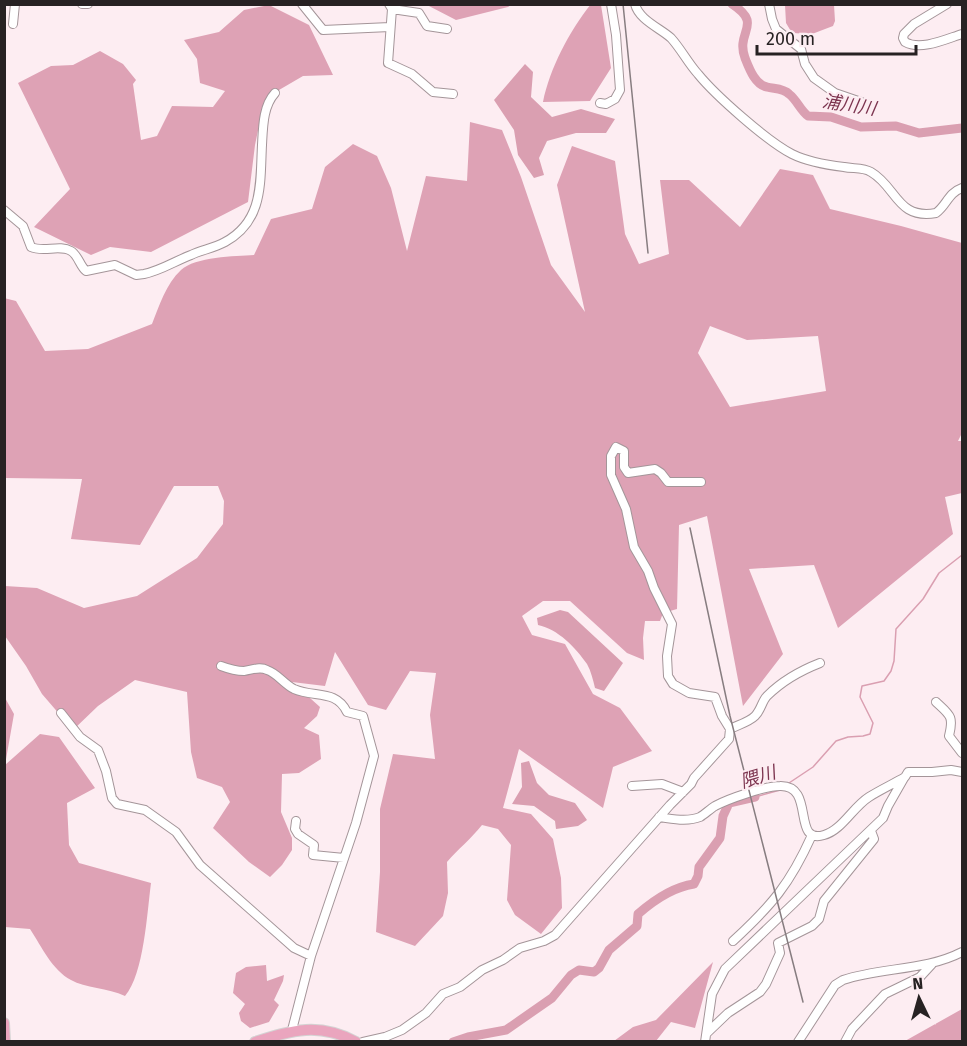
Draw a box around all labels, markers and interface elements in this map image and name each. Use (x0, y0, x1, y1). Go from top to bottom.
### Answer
scale bar (757, 18, 916, 56)
text: 200 m (766, 28, 815, 50)
water label: 浦川川 (821, 90, 879, 120)
water label: 隈川 (738, 761, 780, 793)
north arrow (889, 968, 949, 1028)
text: N (912, 974, 924, 993)

